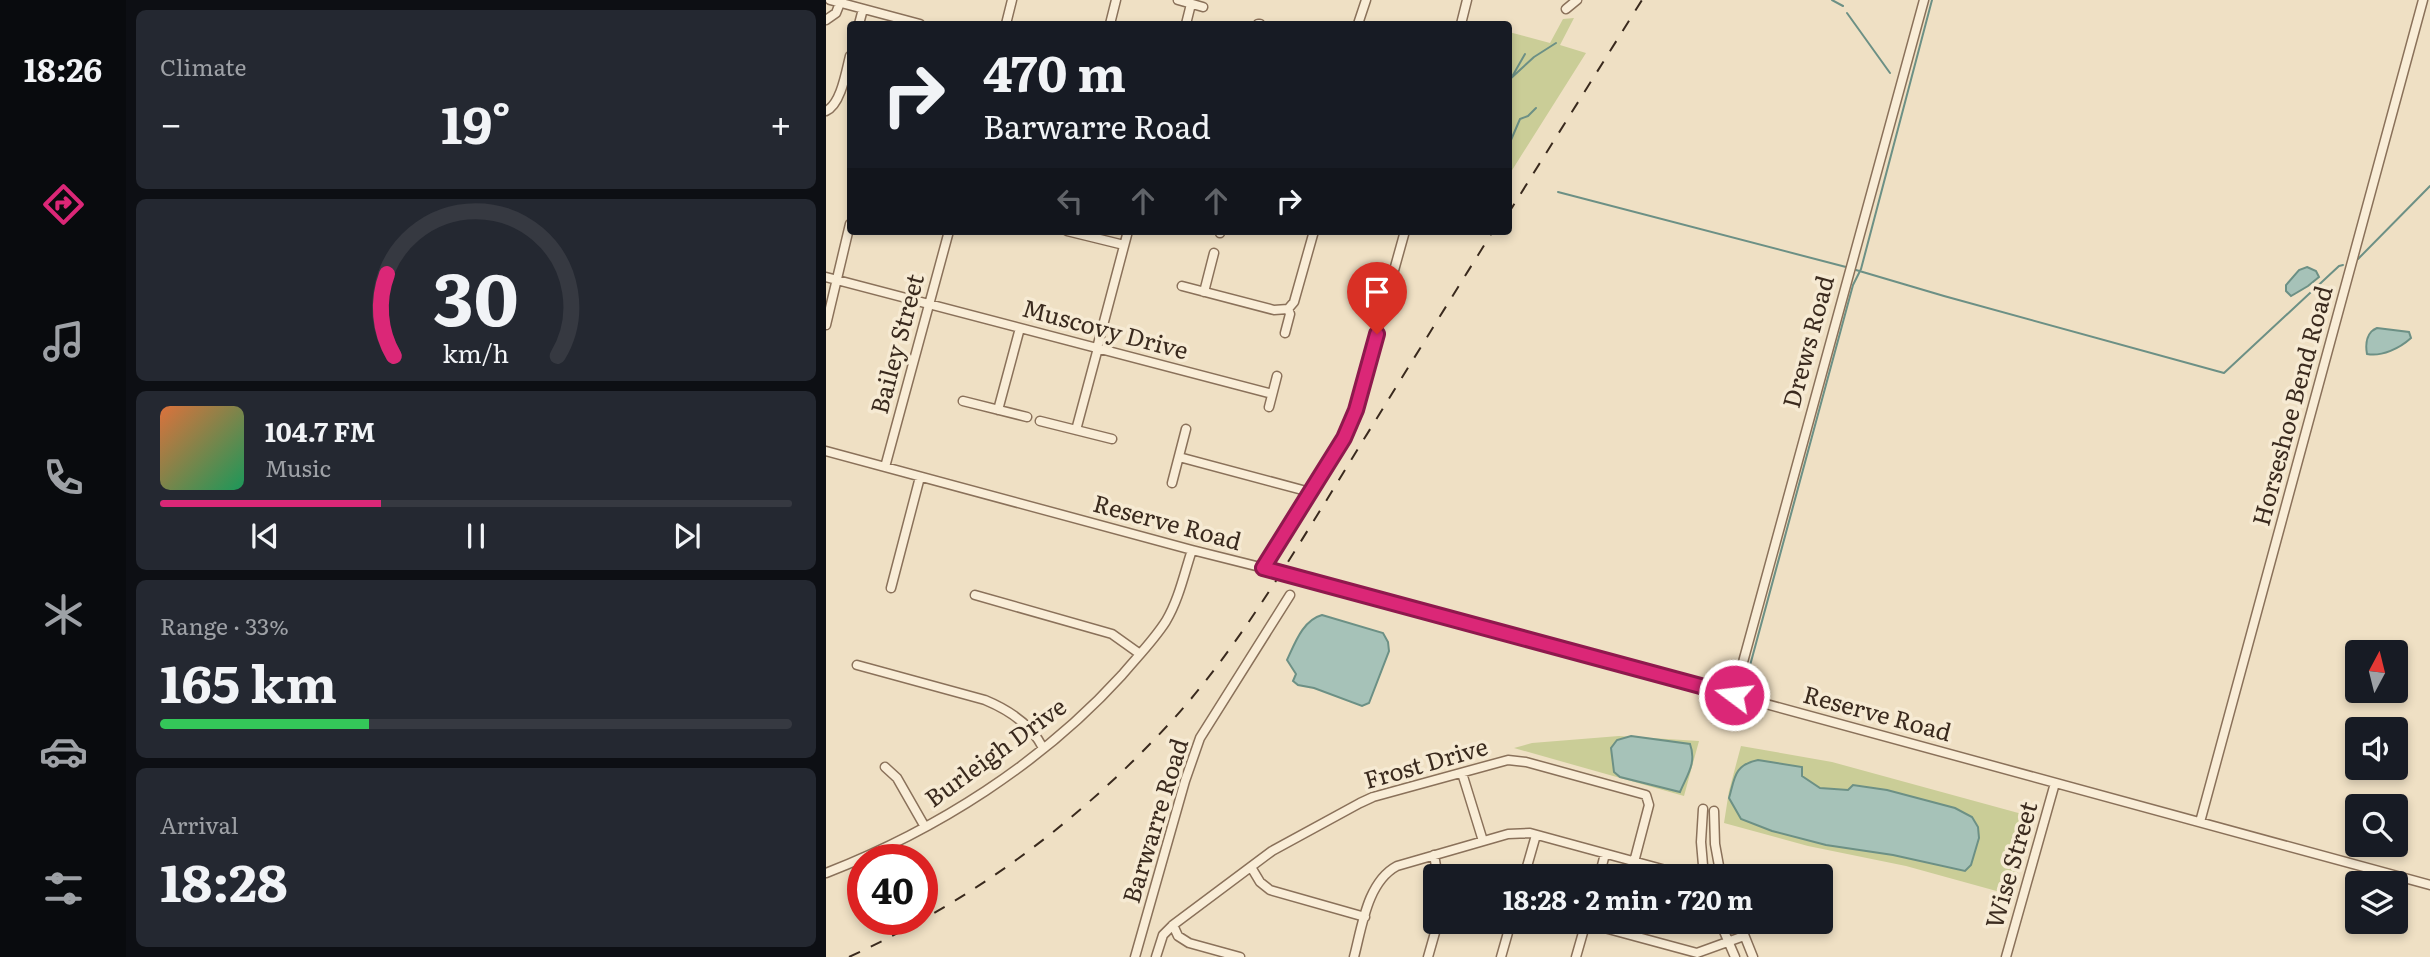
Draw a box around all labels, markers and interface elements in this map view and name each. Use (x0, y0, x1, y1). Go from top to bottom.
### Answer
text: 470 m (983, 34, 1126, 107)
text: 18:26 (24, 44, 102, 92)
text: Climate (160, 49, 246, 83)
icon: right (868, 49, 959, 140)
text: 19° (441, 83, 511, 160)
text: − (160, 93, 182, 150)
text: + (770, 93, 792, 150)
text: Barwarre Road (983, 101, 1211, 149)
icon: directions (39, 180, 88, 229)
icon: left (1051, 182, 1089, 220)
icon: ahead (1124, 182, 1162, 220)
icon: ahead (1197, 182, 1235, 220)
icon: right (1270, 182, 1308, 220)
text: 30 (433, 240, 519, 348)
pin (1347, 262, 1407, 334)
street label: Bailey Street (860, 269, 931, 417)
street label: Drews Road (1772, 271, 1841, 412)
icon: arrive (1358, 273, 1396, 311)
street label: Horseshoe Bend Road (2242, 281, 2340, 529)
street label: Muscovy Drive (1019, 289, 1192, 367)
icon: music (39, 317, 88, 366)
text: km/h (443, 334, 509, 371)
text: 104.7 FM (265, 411, 376, 450)
text: Music (265, 450, 331, 484)
icon: phone (39, 453, 88, 502)
street label: Reserve Road (1090, 484, 1246, 557)
icon: previous (246, 517, 284, 555)
icon: pause (457, 517, 495, 555)
icon: next (668, 517, 706, 555)
icon: climate (39, 590, 88, 639)
text: Range · 33% (160, 608, 289, 642)
north arrow (2345, 640, 2408, 704)
map controls (2345, 640, 2408, 934)
text: 165 km (160, 642, 337, 719)
position arrow (1697, 658, 1771, 732)
street label: Reserve Road (1800, 675, 1956, 748)
street label: Burleigh Drive (917, 688, 1072, 814)
button: sound (2345, 717, 2408, 780)
icon: car (39, 727, 88, 776)
street label: Frost Drive (1359, 727, 1491, 796)
street label: Barwarre Road (1112, 733, 1195, 907)
button: search (2345, 794, 2408, 857)
street label: Wise Street (1975, 796, 2044, 932)
text: Arrival (160, 807, 239, 841)
text: 18:28 (160, 841, 288, 918)
speed limit sign: 40 (847, 844, 938, 935)
icon: filters (39, 864, 88, 913)
button: layers (2345, 871, 2408, 934)
text: 18:28 · 2 min · 720 m (1503, 879, 1753, 918)

